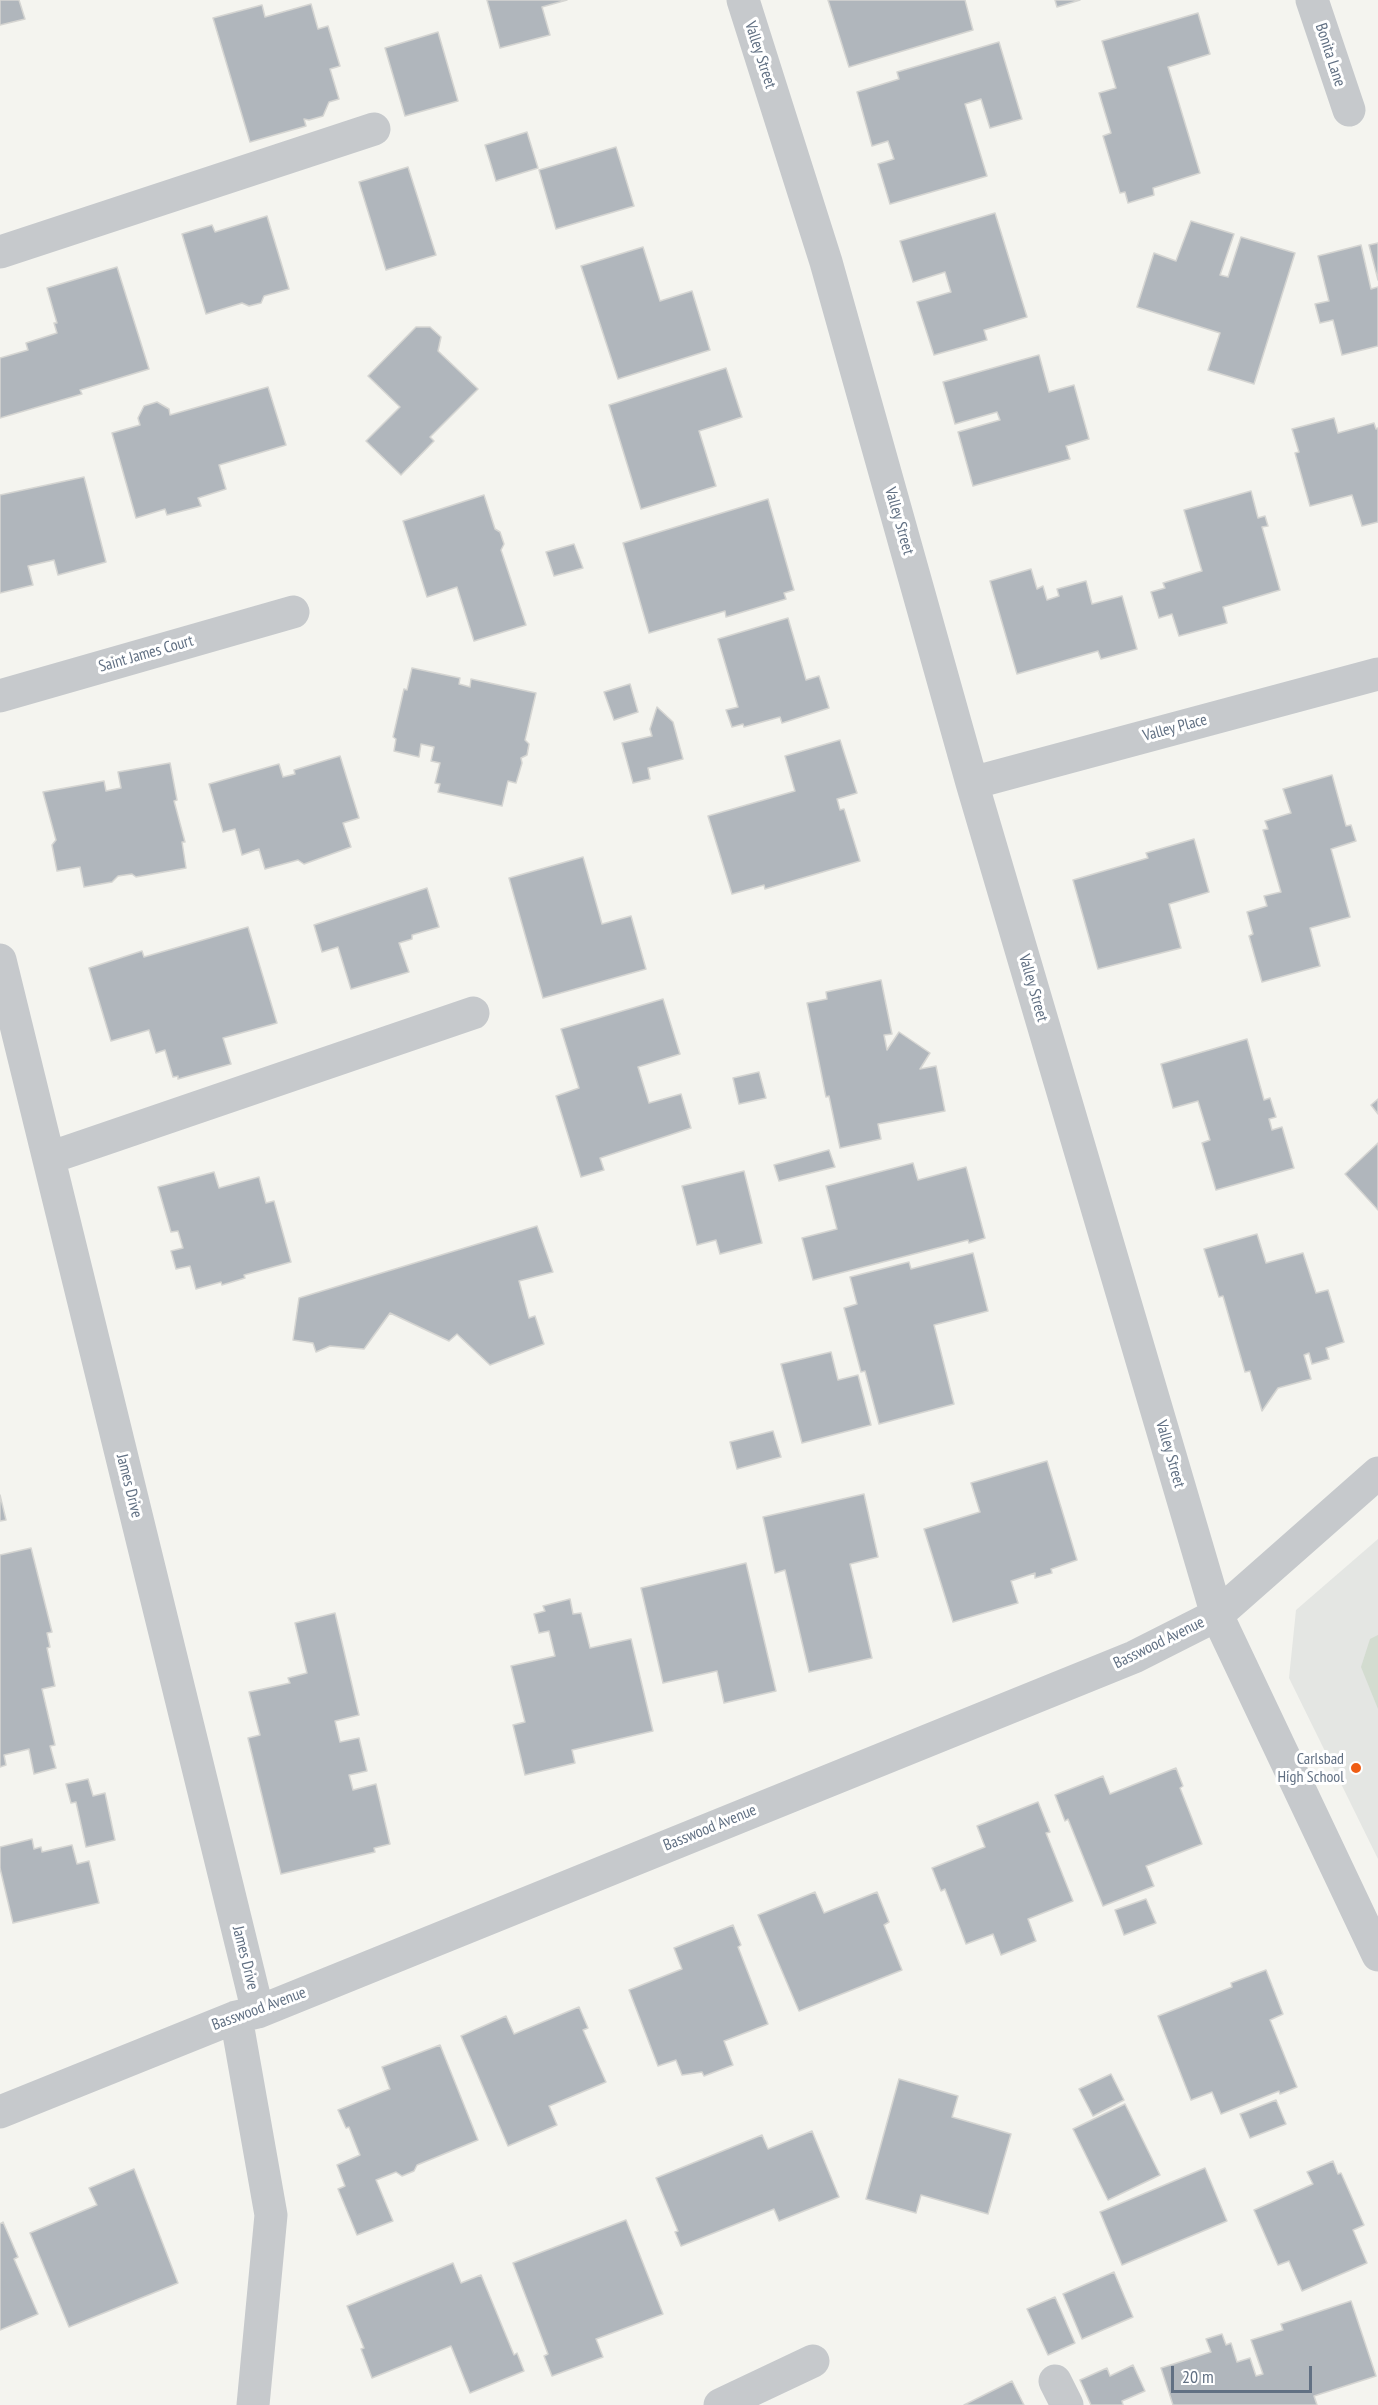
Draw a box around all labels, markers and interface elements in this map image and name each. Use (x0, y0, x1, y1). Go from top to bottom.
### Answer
street label: Valley Street (740, 19, 780, 91)
street label: Bonita Lane (1311, 21, 1349, 89)
street label: Valley Street (880, 485, 918, 557)
street label: Saint James Court (96, 631, 196, 677)
street label: Valley Place (1141, 710, 1209, 746)
street label: Valley Street (1014, 952, 1052, 1024)
street label: Valley Street (1151, 1418, 1189, 1490)
street label: James Drive (112, 1452, 146, 1520)
street label: Basswood Avenue (1110, 1613, 1208, 1673)
place label: Carlsbad High School (1277, 1749, 1344, 1787)
marker: Carlsbad High School (1349, 1761, 1363, 1775)
street label: Basswood Avenue (661, 1801, 759, 1855)
street label: James Drive (228, 1924, 262, 1992)
street label: Basswood Avenue (209, 1983, 309, 2035)
scale bar (1174, 2354, 1315, 2392)
text: 20 m (1182, 2365, 1214, 2388)

